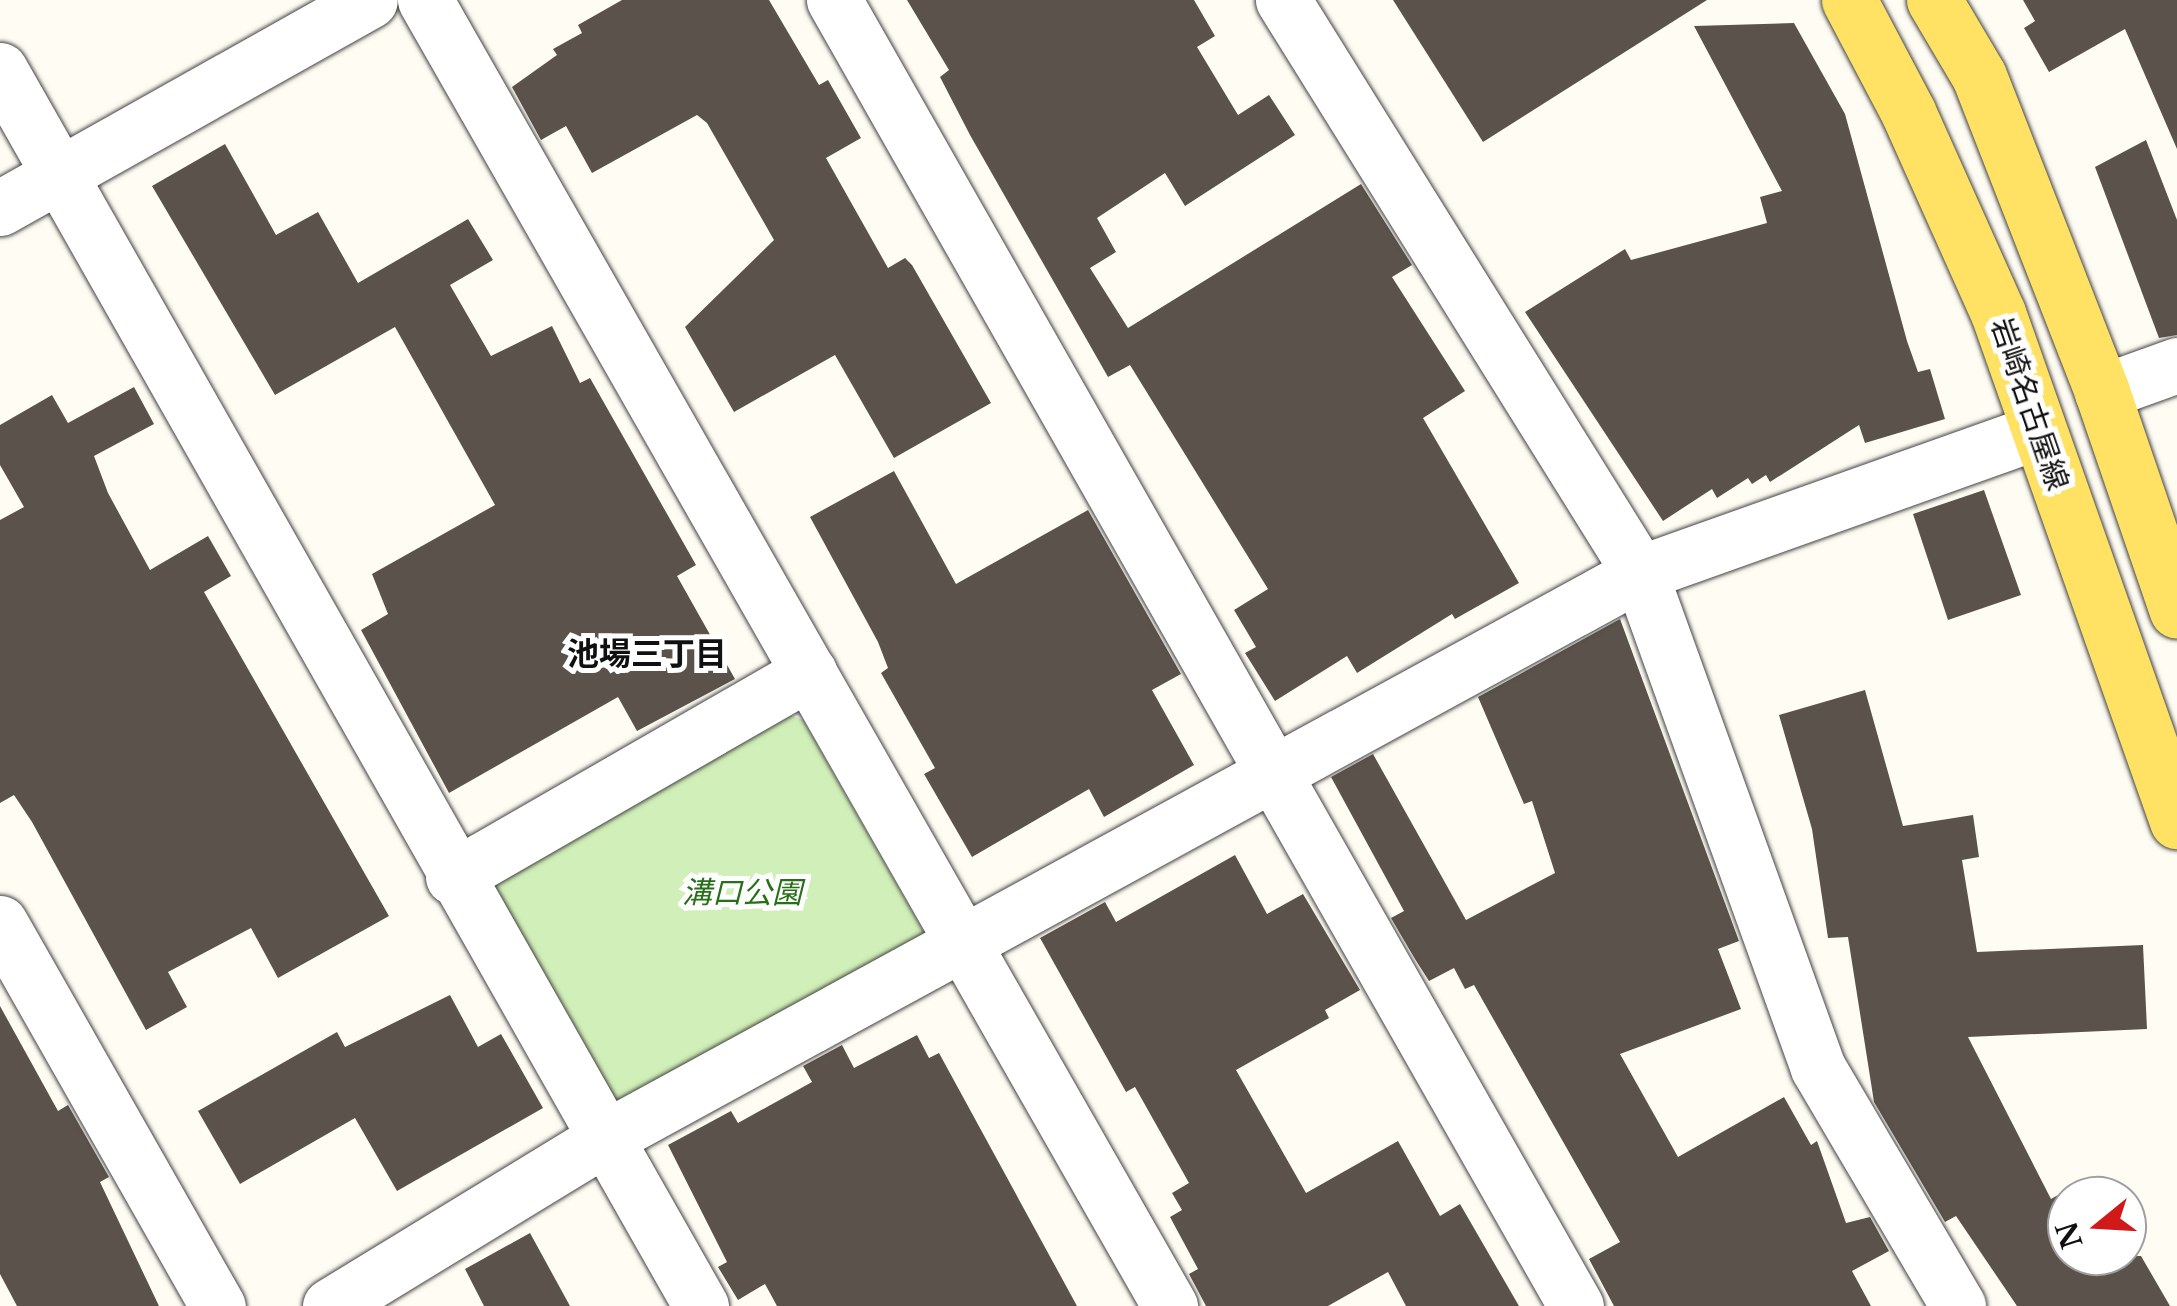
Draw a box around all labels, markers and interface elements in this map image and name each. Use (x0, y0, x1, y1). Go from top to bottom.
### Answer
street label: 岩崎名古屋線 (1983, 313, 2075, 495)
district label: 池場三丁目 (567, 635, 727, 673)
park label: 溝口公園 (682, 875, 802, 911)
north arrow (2047, 1176, 2147, 1276)
text: N (2049, 1217, 2091, 1253)

